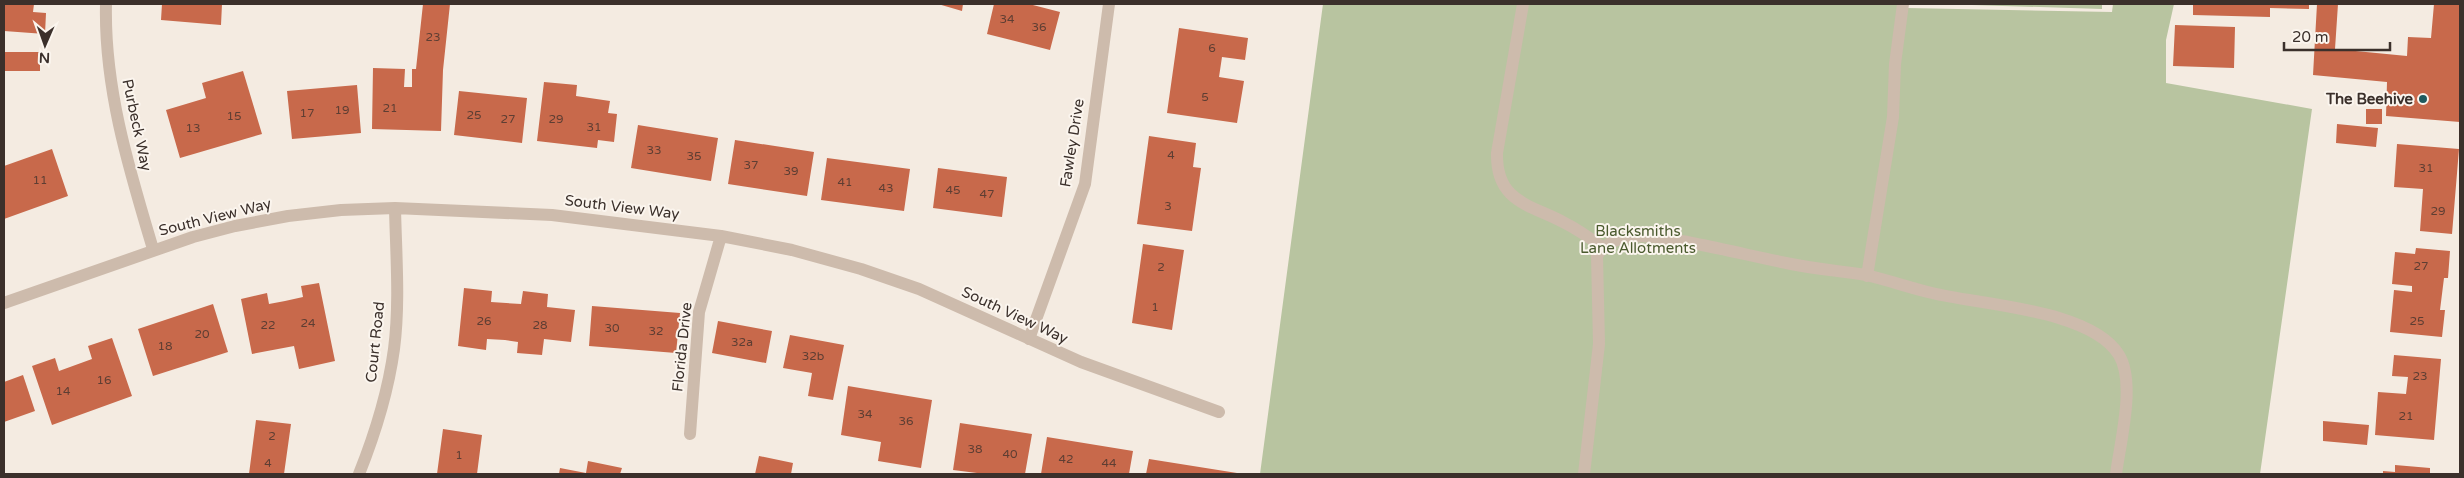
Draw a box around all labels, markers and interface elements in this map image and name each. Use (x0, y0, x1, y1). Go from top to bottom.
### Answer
house number: 34 (999, 12, 1015, 26)
north arrow (20, 20, 70, 70)
house number: 36 (1031, 20, 1047, 34)
scale bar (2284, 20, 2390, 52)
text: 20 m (2292, 28, 2329, 46)
house number: 23 (425, 30, 441, 44)
house number: 6 (1208, 41, 1216, 55)
text: N (39, 49, 50, 66)
street label: Purbeck Way (118, 77, 156, 173)
house number: 5 (1201, 90, 1209, 104)
place label: The Beehive (2325, 90, 2414, 108)
marker: The Beehive (2417, 93, 2429, 105)
street label: Fawley Drive (1056, 98, 1088, 188)
house number: 21 (382, 101, 398, 115)
house number: 19 (334, 103, 350, 117)
house number: 17 (299, 106, 315, 120)
house number: 25 (466, 108, 482, 122)
house number: 15 (226, 109, 242, 123)
house number: 27 (500, 112, 516, 126)
house number: 29 (548, 112, 564, 126)
house number: 31 (586, 120, 602, 134)
house number: 13 (185, 121, 201, 135)
house number: 33 (646, 143, 662, 157)
house number: 4 (1167, 148, 1175, 162)
house number: 35 (686, 149, 702, 163)
house number: 37 (743, 158, 759, 172)
house number: 31 (2418, 161, 2434, 175)
house number: 39 (783, 164, 799, 178)
house number: 11 (32, 173, 48, 187)
house number: 41 (837, 175, 853, 189)
house number: 43 (878, 181, 894, 195)
house number: 45 (945, 183, 961, 197)
house number: 47 (979, 187, 995, 201)
street label: South View Way (564, 191, 680, 223)
street label: South View Way (157, 194, 273, 240)
house number: 3 (1164, 199, 1172, 213)
house number: 29 (2430, 204, 2446, 218)
park label: Blacksmiths Lane Allotments (1580, 222, 1696, 257)
house number: 27 (2413, 259, 2429, 273)
house number: 2 (1157, 260, 1165, 274)
street label: South View Way (959, 282, 1071, 348)
house number: 1 (1151, 300, 1159, 314)
street label: Court Road (362, 301, 388, 383)
street label: Florida Drive (668, 301, 696, 393)
house number: 26 (476, 314, 492, 328)
house number: 25 (2409, 314, 2425, 328)
house number: 24 (300, 316, 316, 330)
house number: 22 (260, 318, 276, 332)
house number: 28 (532, 318, 548, 332)
house number: 30 (604, 321, 620, 335)
house number: 32 (648, 324, 664, 338)
house number: 20 (194, 327, 210, 341)
house number: 32a (731, 335, 753, 349)
house number: 18 (157, 339, 173, 353)
house number: 32b (802, 349, 824, 363)
house number: 23 (2412, 369, 2428, 383)
house number: 16 (96, 373, 112, 387)
house number: 14 (55, 384, 71, 398)
house number: 34 (857, 407, 873, 421)
house number: 21 (2398, 409, 2414, 423)
house number: 36 (898, 414, 914, 428)
house number: 2 (268, 429, 276, 443)
house number: 38 (967, 442, 983, 456)
house number: 40 (1002, 447, 1018, 461)
house number: 1 (455, 448, 463, 462)
house number: 42 (1058, 452, 1074, 466)
house number: 4 (264, 456, 272, 470)
house number: 44 (1101, 456, 1117, 470)

